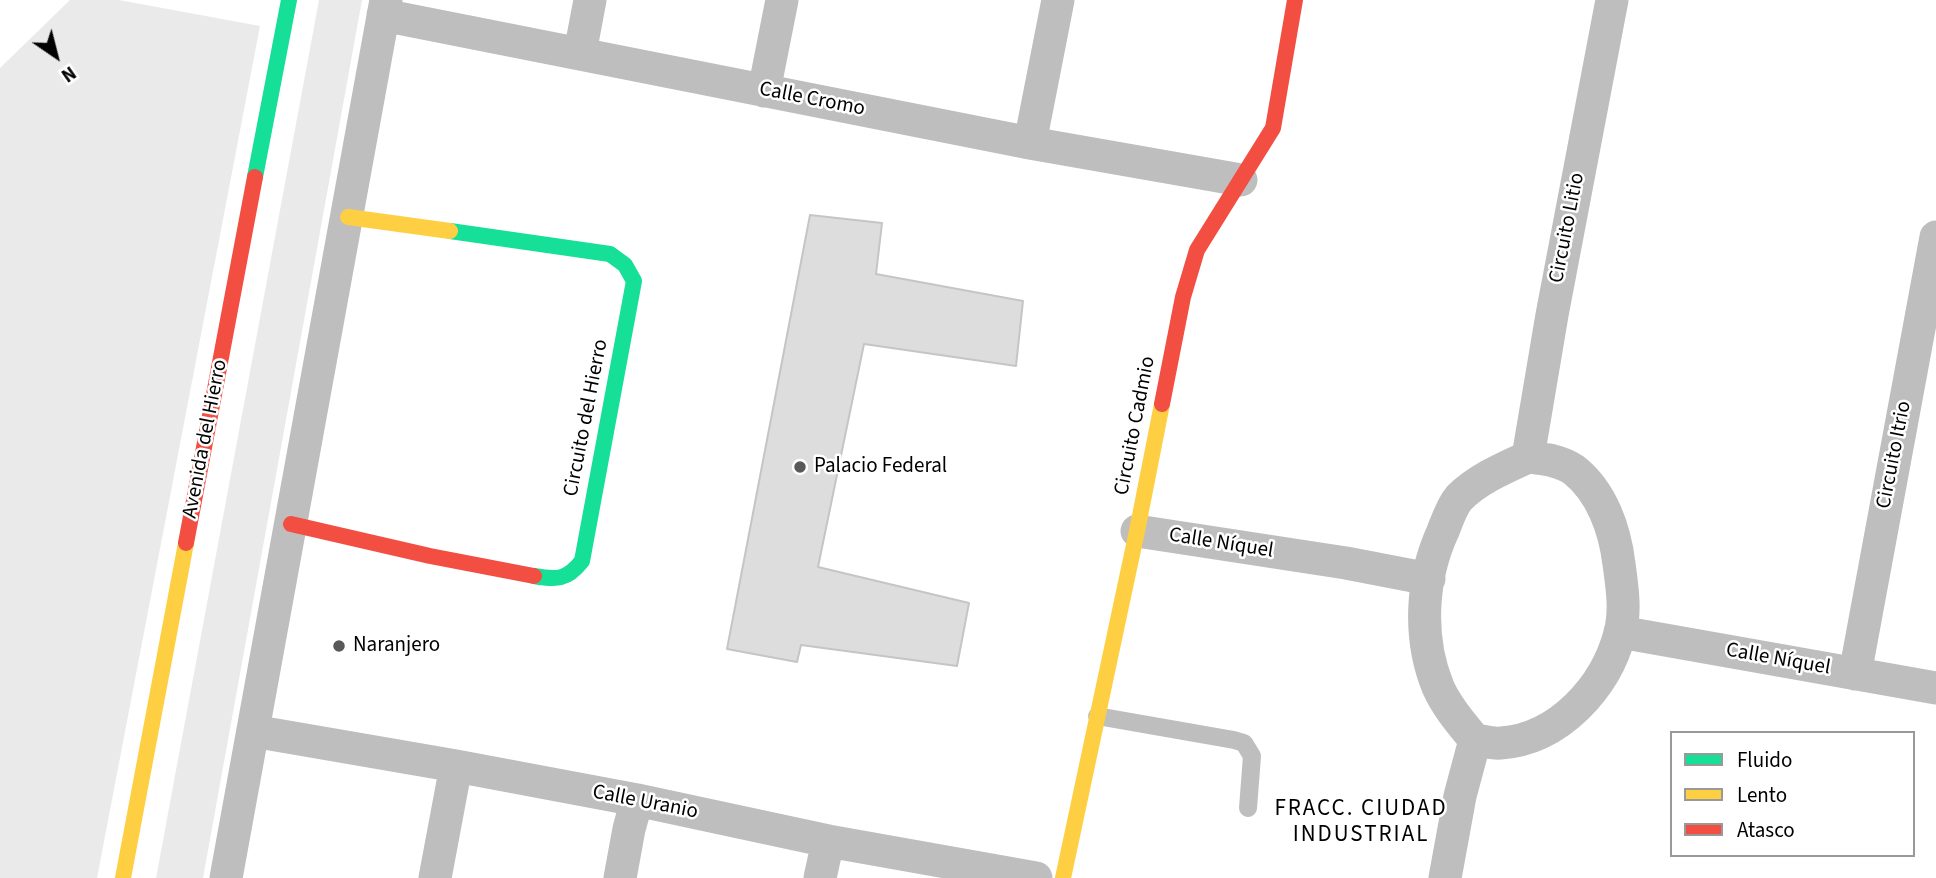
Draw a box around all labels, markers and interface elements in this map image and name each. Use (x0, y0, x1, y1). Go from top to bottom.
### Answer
north arrow (21, 21, 91, 91)
text: N (55, 59, 81, 88)
street label: Calle Cromo (757, 77, 867, 123)
street label: Circuito Litio (1545, 171, 1591, 285)
street label: Circuito del Hierro (559, 337, 615, 499)
street label: Circuito Cadmio (1110, 354, 1162, 498)
street label: Avenida del Hierro (178, 358, 234, 520)
street label: Circuito Itrio (1872, 399, 1918, 511)
place label: Palacio Federal (814, 454, 947, 480)
marker: Palacio Federal (792, 459, 808, 475)
street label: Calle Níquel (1167, 523, 1275, 565)
place label: Naranjero (353, 633, 440, 659)
marker: Naranjero (331, 638, 347, 654)
street label: Calle Níquel (1724, 638, 1832, 682)
legend (1670, 731, 1915, 857)
text: Fluido (1737, 745, 1792, 775)
street label: Calle Uranio (590, 780, 700, 826)
text: Lento (1737, 780, 1787, 810)
district label: FRACC. CIUDAD INDUSTRIAL (1276, 796, 1446, 850)
text: Atasco (1737, 815, 1795, 845)

